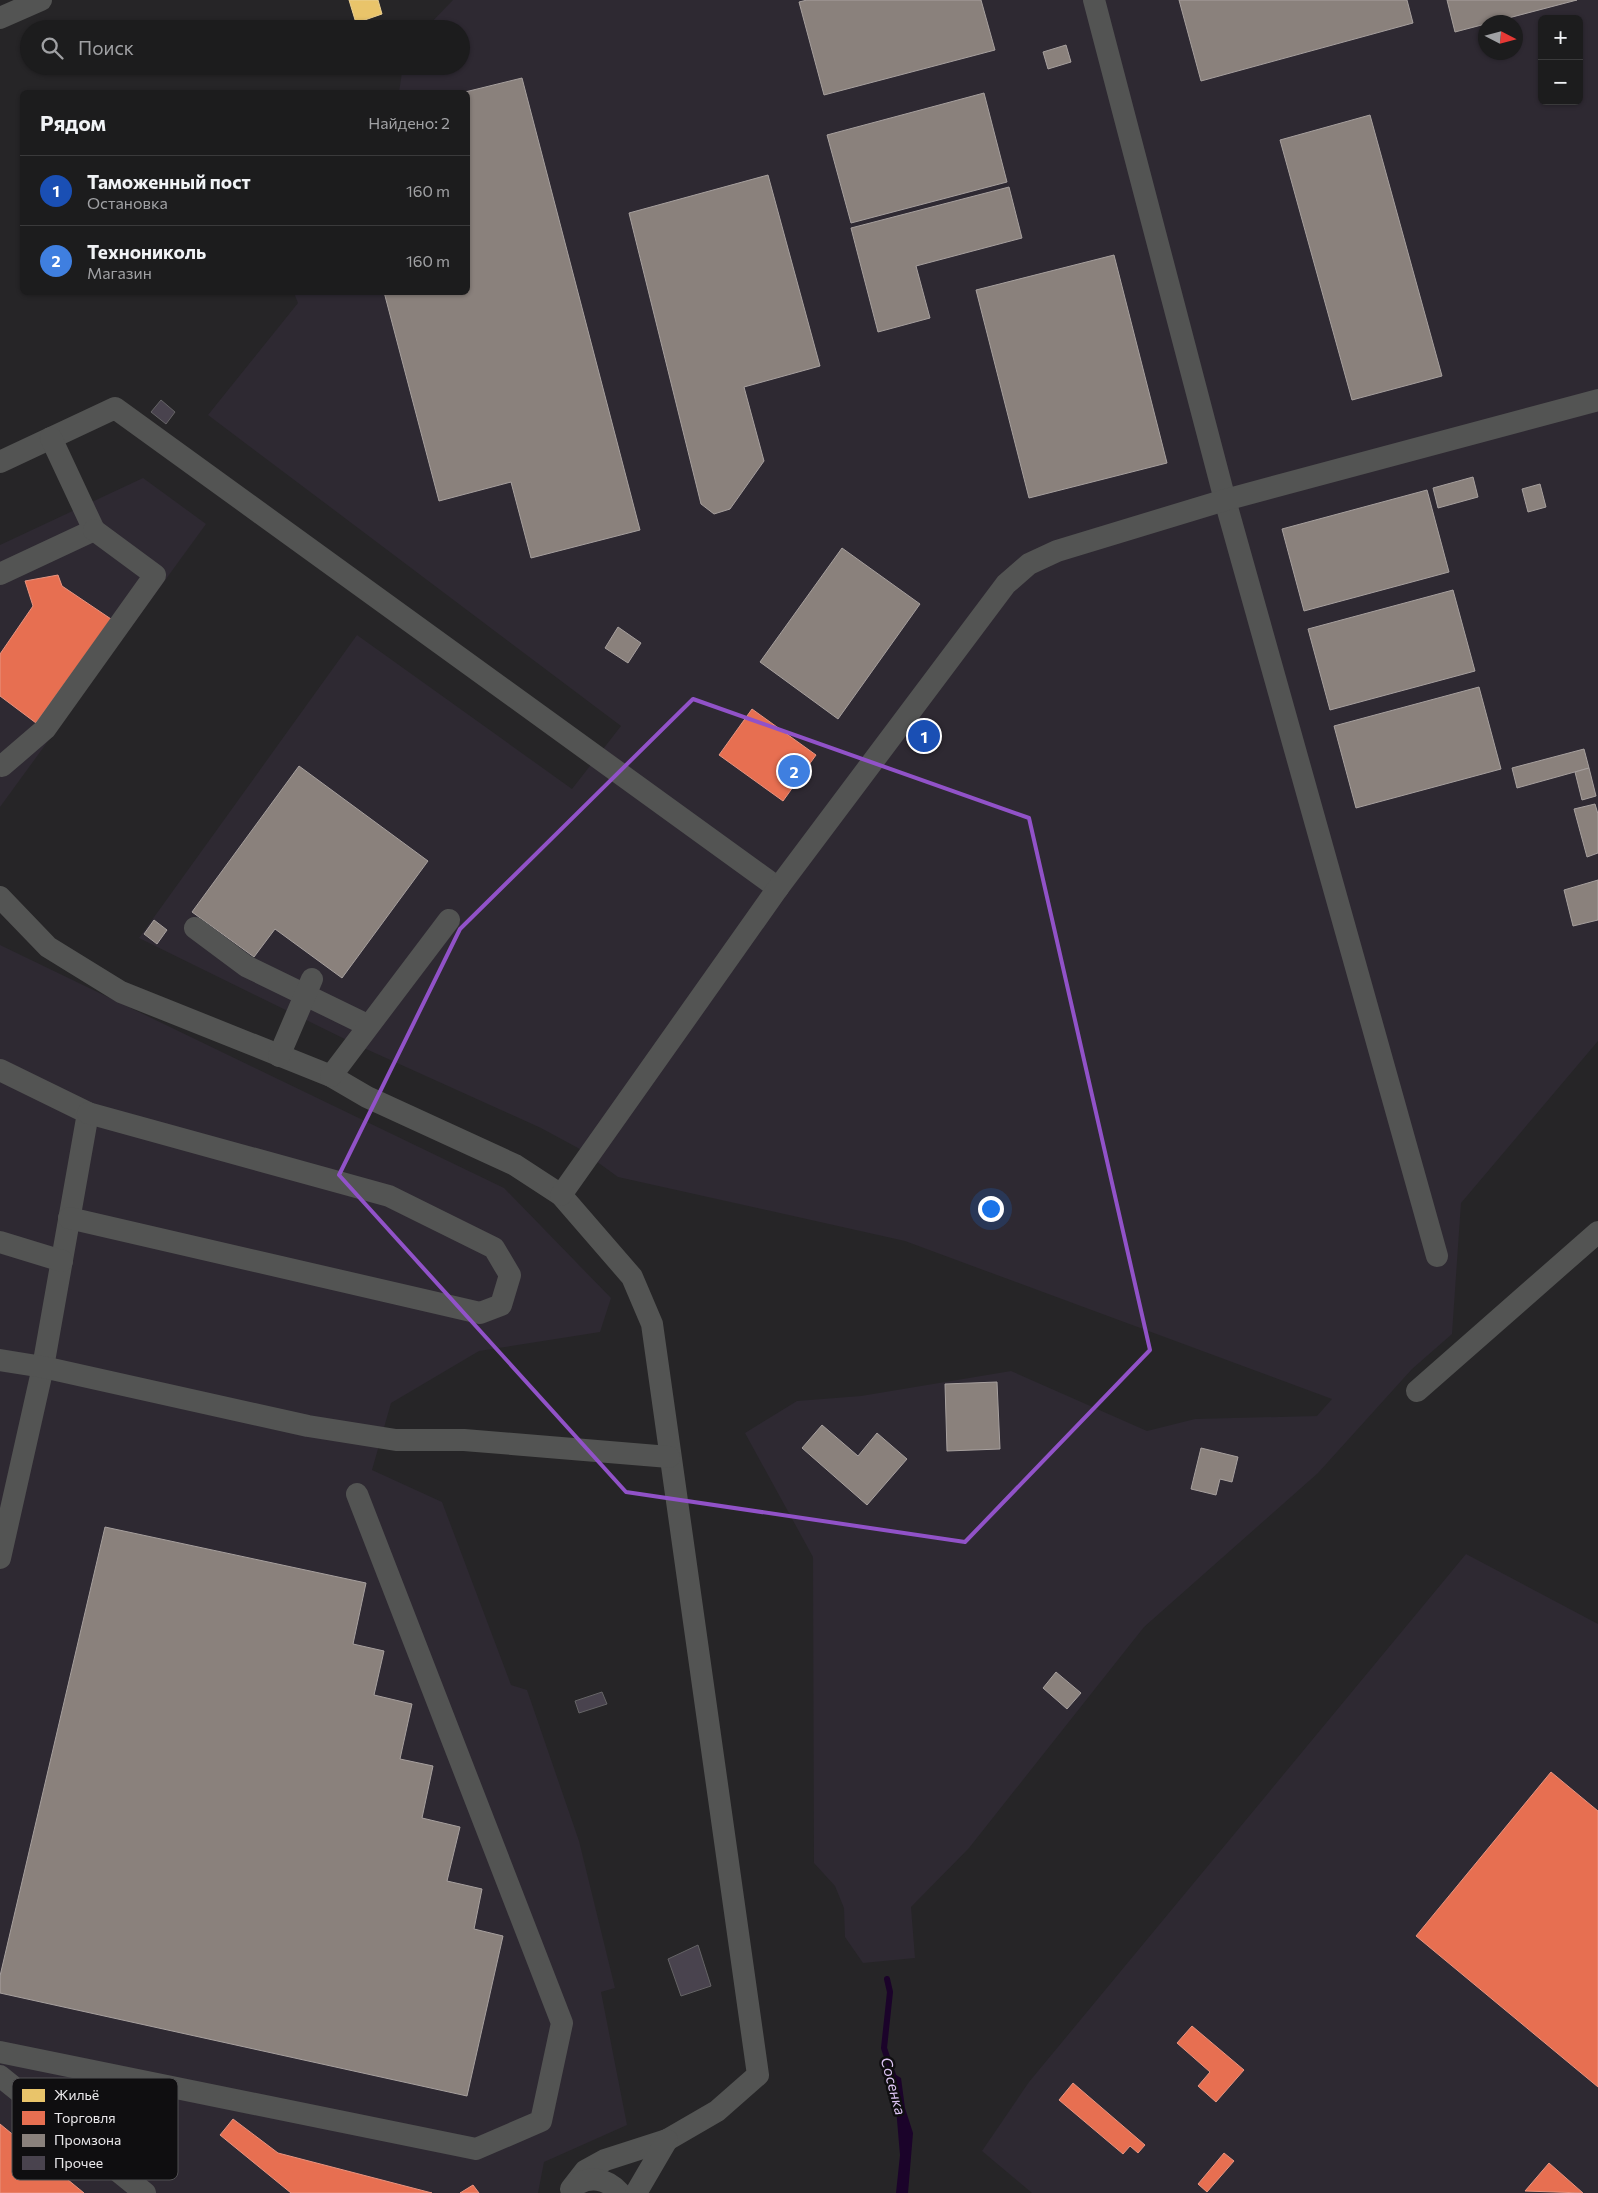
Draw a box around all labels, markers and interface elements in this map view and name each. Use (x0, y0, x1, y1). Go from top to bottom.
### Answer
north arrow (1478, 15, 1523, 60)
map controls (1538, 15, 1583, 105)
button: + (1538, 15, 1583, 60)
search box (20, 20, 470, 75)
icon: search (38, 34, 66, 62)
text: Поиск (78, 36, 134, 59)
button: − (1538, 60, 1583, 105)
text: Рядом (40, 110, 106, 135)
text: Найдено: 2 (368, 113, 450, 132)
text: Таможенный пост (87, 170, 251, 193)
text: 1 (52, 181, 60, 200)
text: 160 m (406, 181, 450, 200)
text: Остановка (87, 193, 168, 212)
text: Технониколь (87, 240, 206, 263)
text: 2 (51, 251, 61, 270)
text: 160 m (406, 251, 450, 270)
text: Магазин (87, 263, 152, 282)
pin: 1 (908, 717, 940, 755)
pin: 2 (778, 752, 810, 790)
your location (978, 1196, 1004, 1222)
water label: Сосенка (878, 2055, 910, 2117)
legend (12, 2078, 178, 2180)
text: Жильё (54, 2086, 99, 2103)
text: Торговля (54, 2109, 116, 2126)
text: Промзона (54, 2131, 121, 2148)
text: Прочее (54, 2154, 103, 2171)

